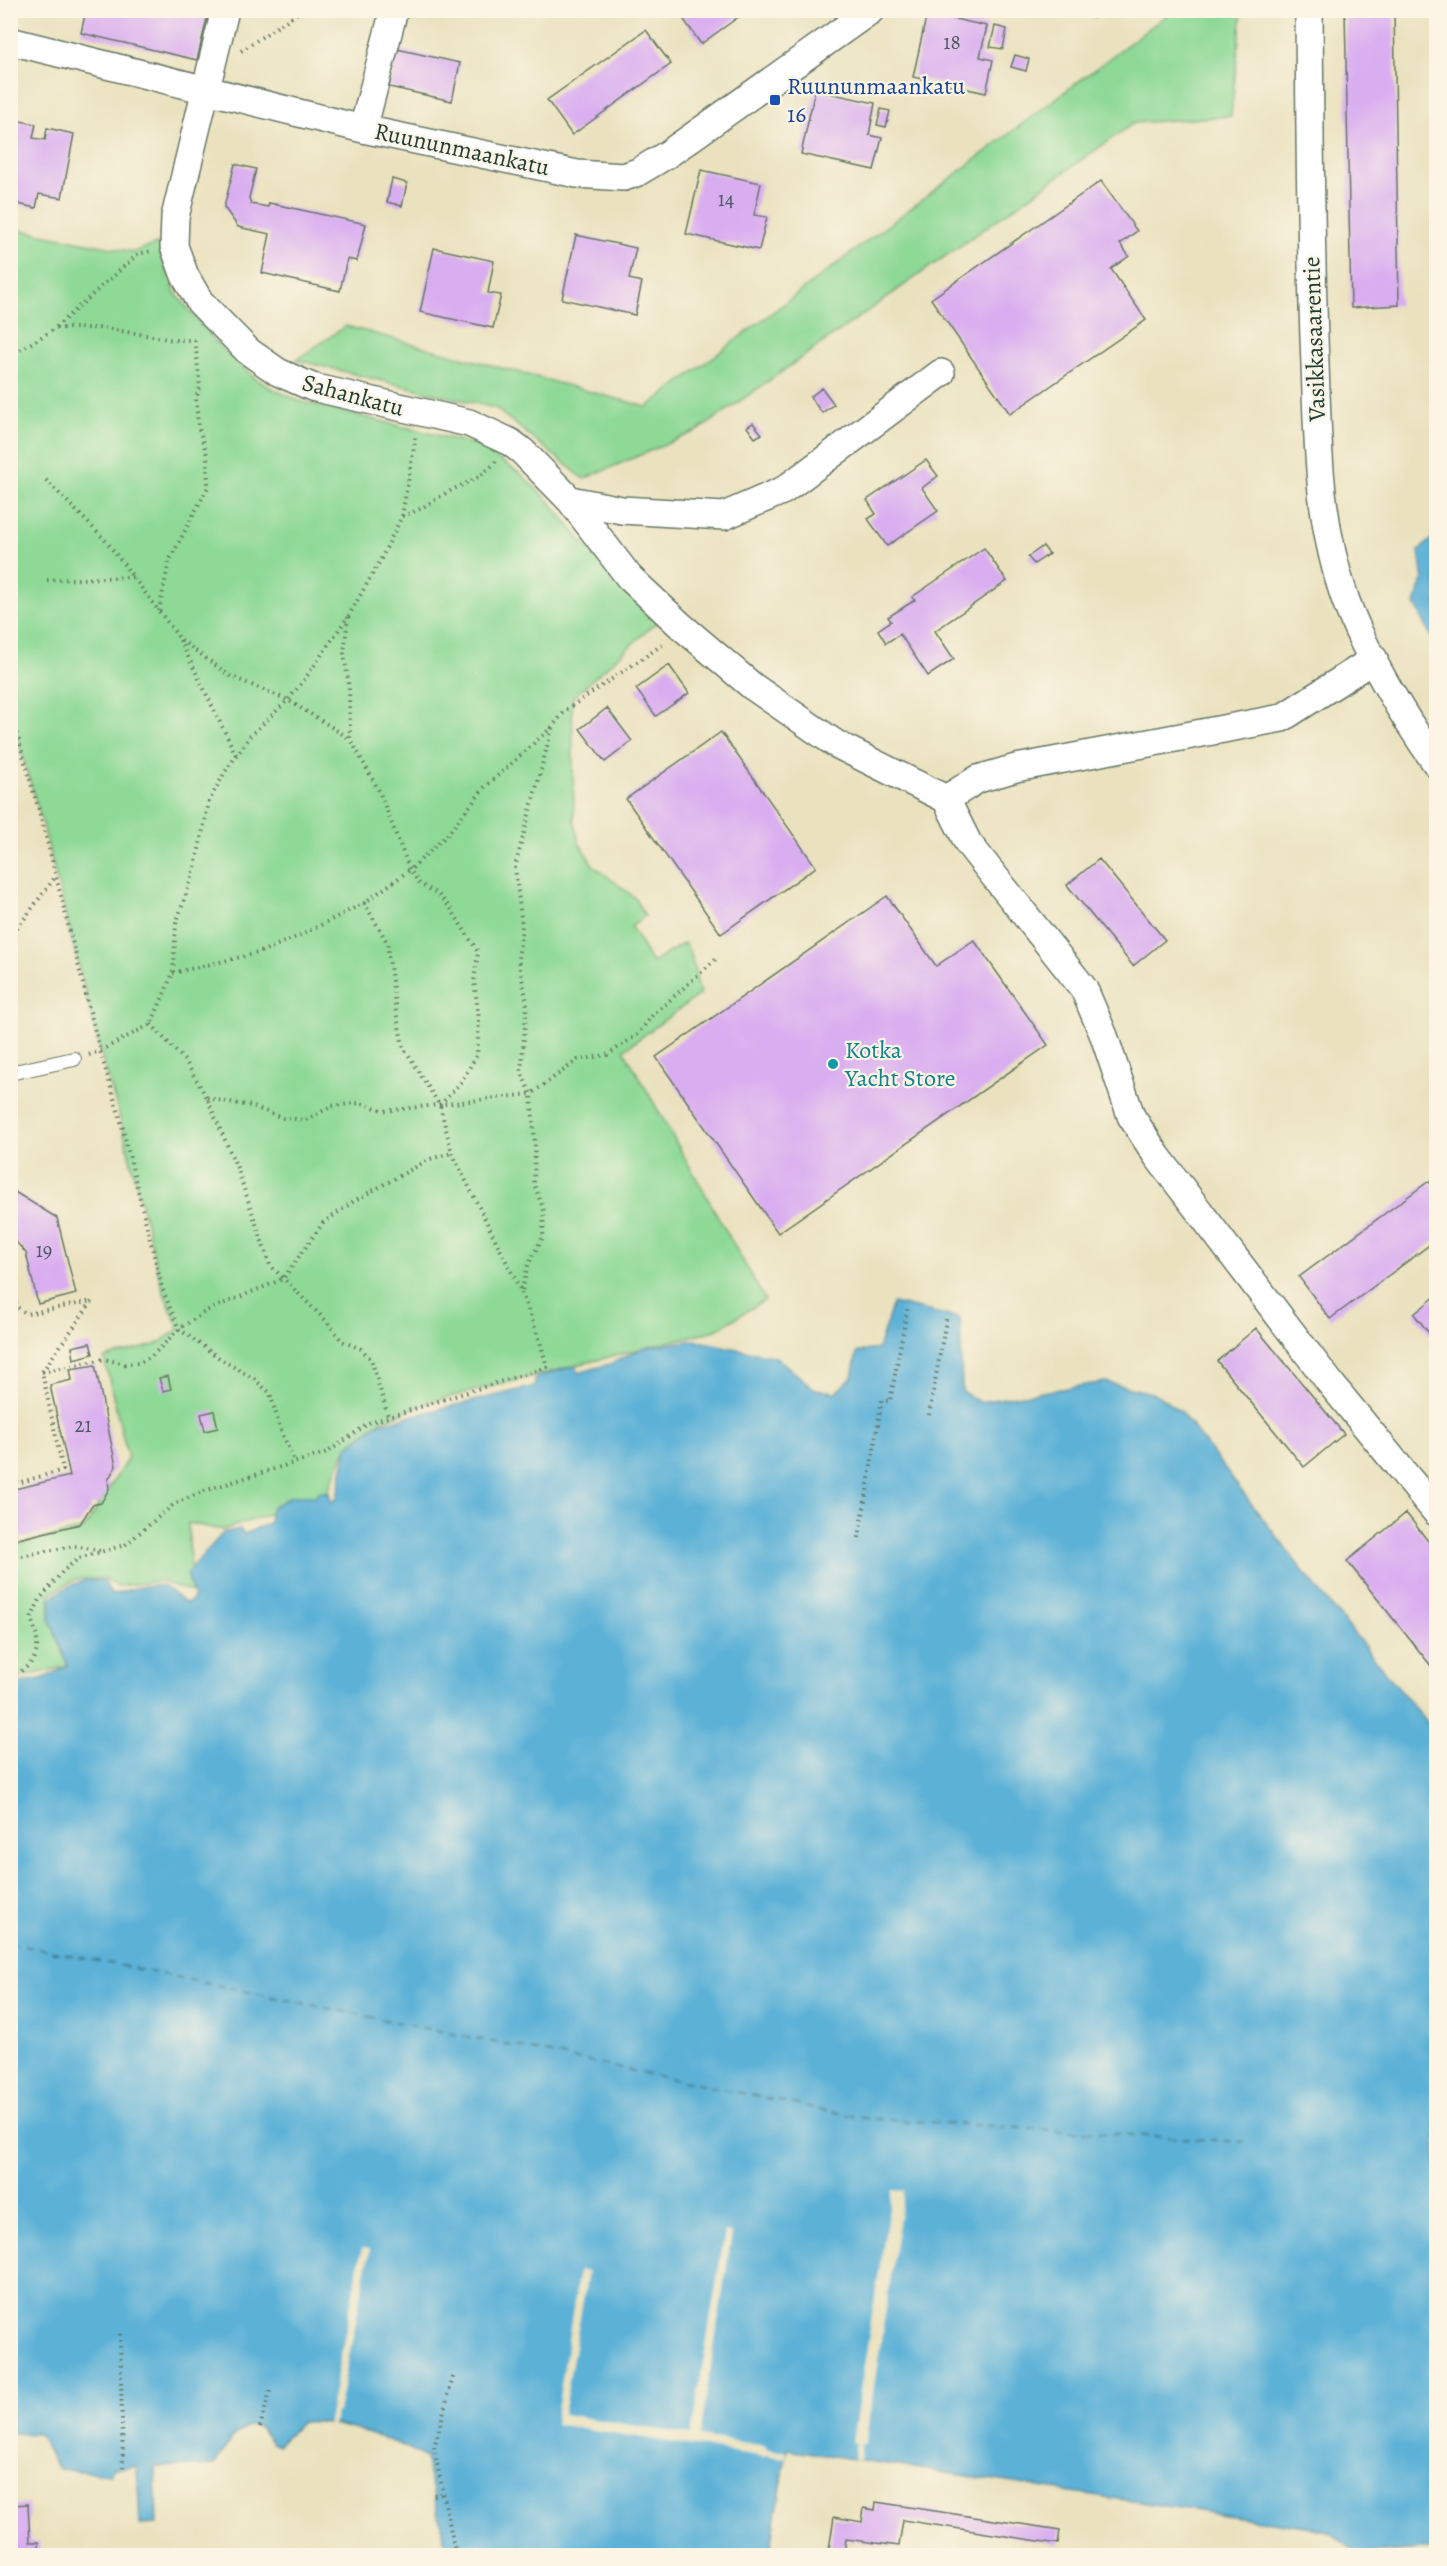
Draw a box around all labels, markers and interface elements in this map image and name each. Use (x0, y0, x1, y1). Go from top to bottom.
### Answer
house number: 18 (943, 28, 961, 56)
place label: Ruununmaankatu 16 (787, 70, 965, 130)
marker: Ruununmaankatu 16 (768, 93, 782, 107)
street label: Ruununmaankatu (372, 115, 553, 183)
house number: 14 (718, 185, 734, 213)
street label: Vasikkasaarentie (1295, 256, 1333, 423)
street label: Sahankatu (299, 366, 407, 424)
place label: Kotka Yacht Store (844, 1034, 956, 1094)
marker: Kotka Yacht Store (826, 1057, 840, 1071)
house number: 19 (36, 1236, 52, 1264)
house number: 21 (74, 1411, 92, 1439)

